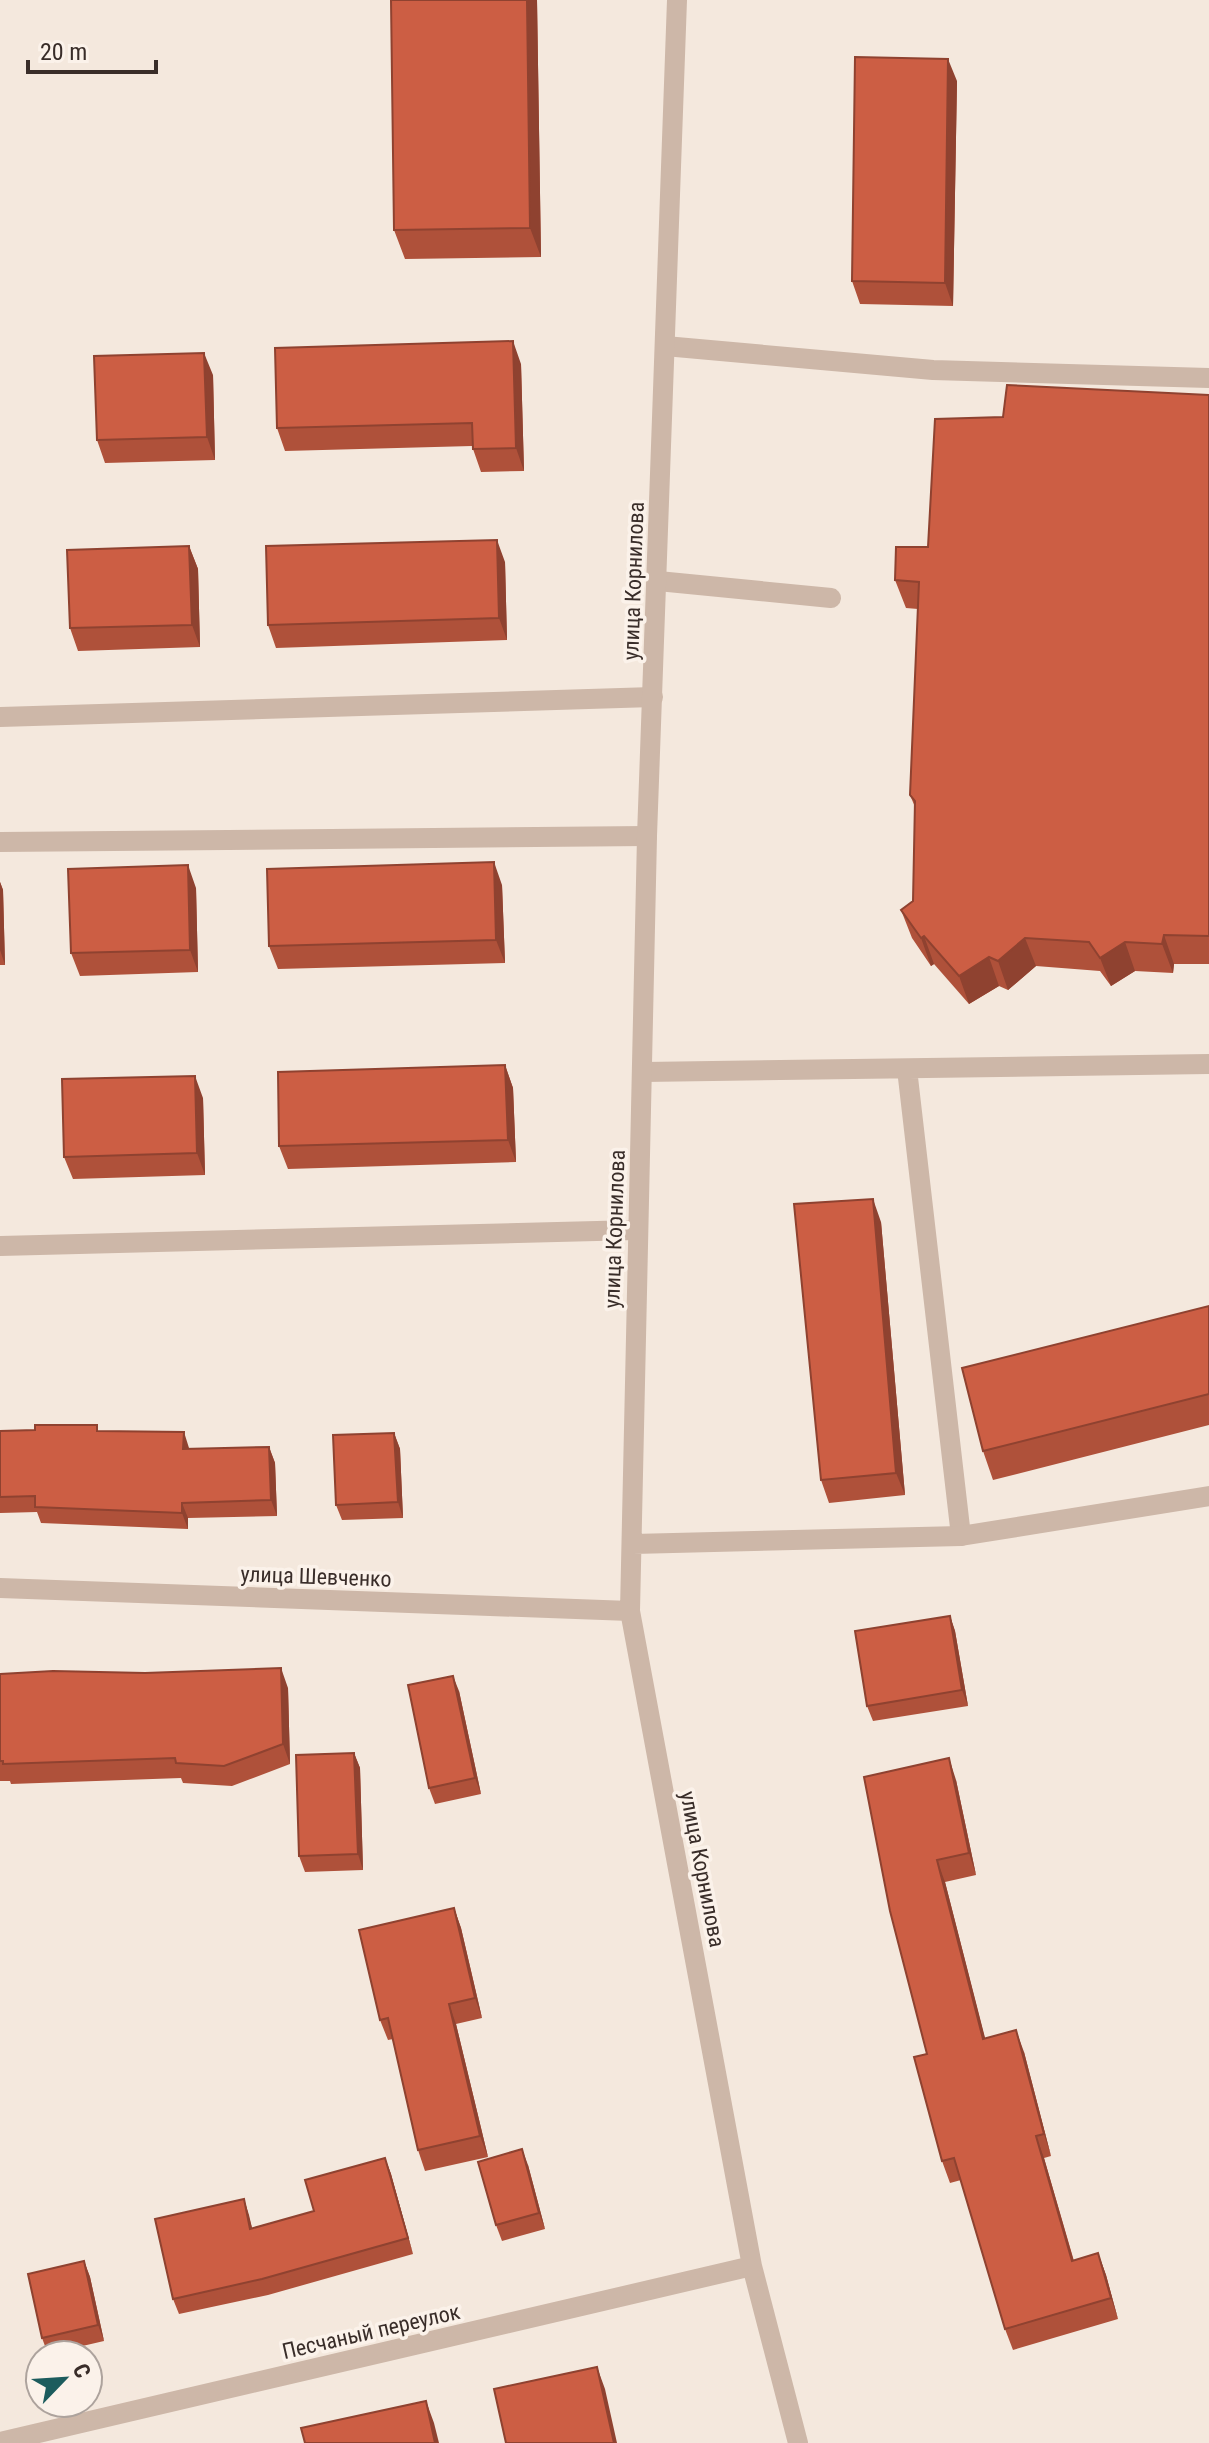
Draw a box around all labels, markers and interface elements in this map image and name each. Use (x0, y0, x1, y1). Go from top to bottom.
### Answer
scale bar (28, 24, 156, 74)
text: 20 m (40, 38, 87, 66)
street label: улица Корнилова (618, 501, 649, 661)
street label: улица Корнилова (599, 1149, 630, 1309)
street label: улица Шевченко (240, 1561, 392, 1592)
street label: улица Корнилова (675, 1789, 730, 1949)
street label: Песчаный переулок (280, 2299, 463, 2364)
north arrow (24, 2339, 104, 2419)
text: С (68, 2360, 96, 2382)

